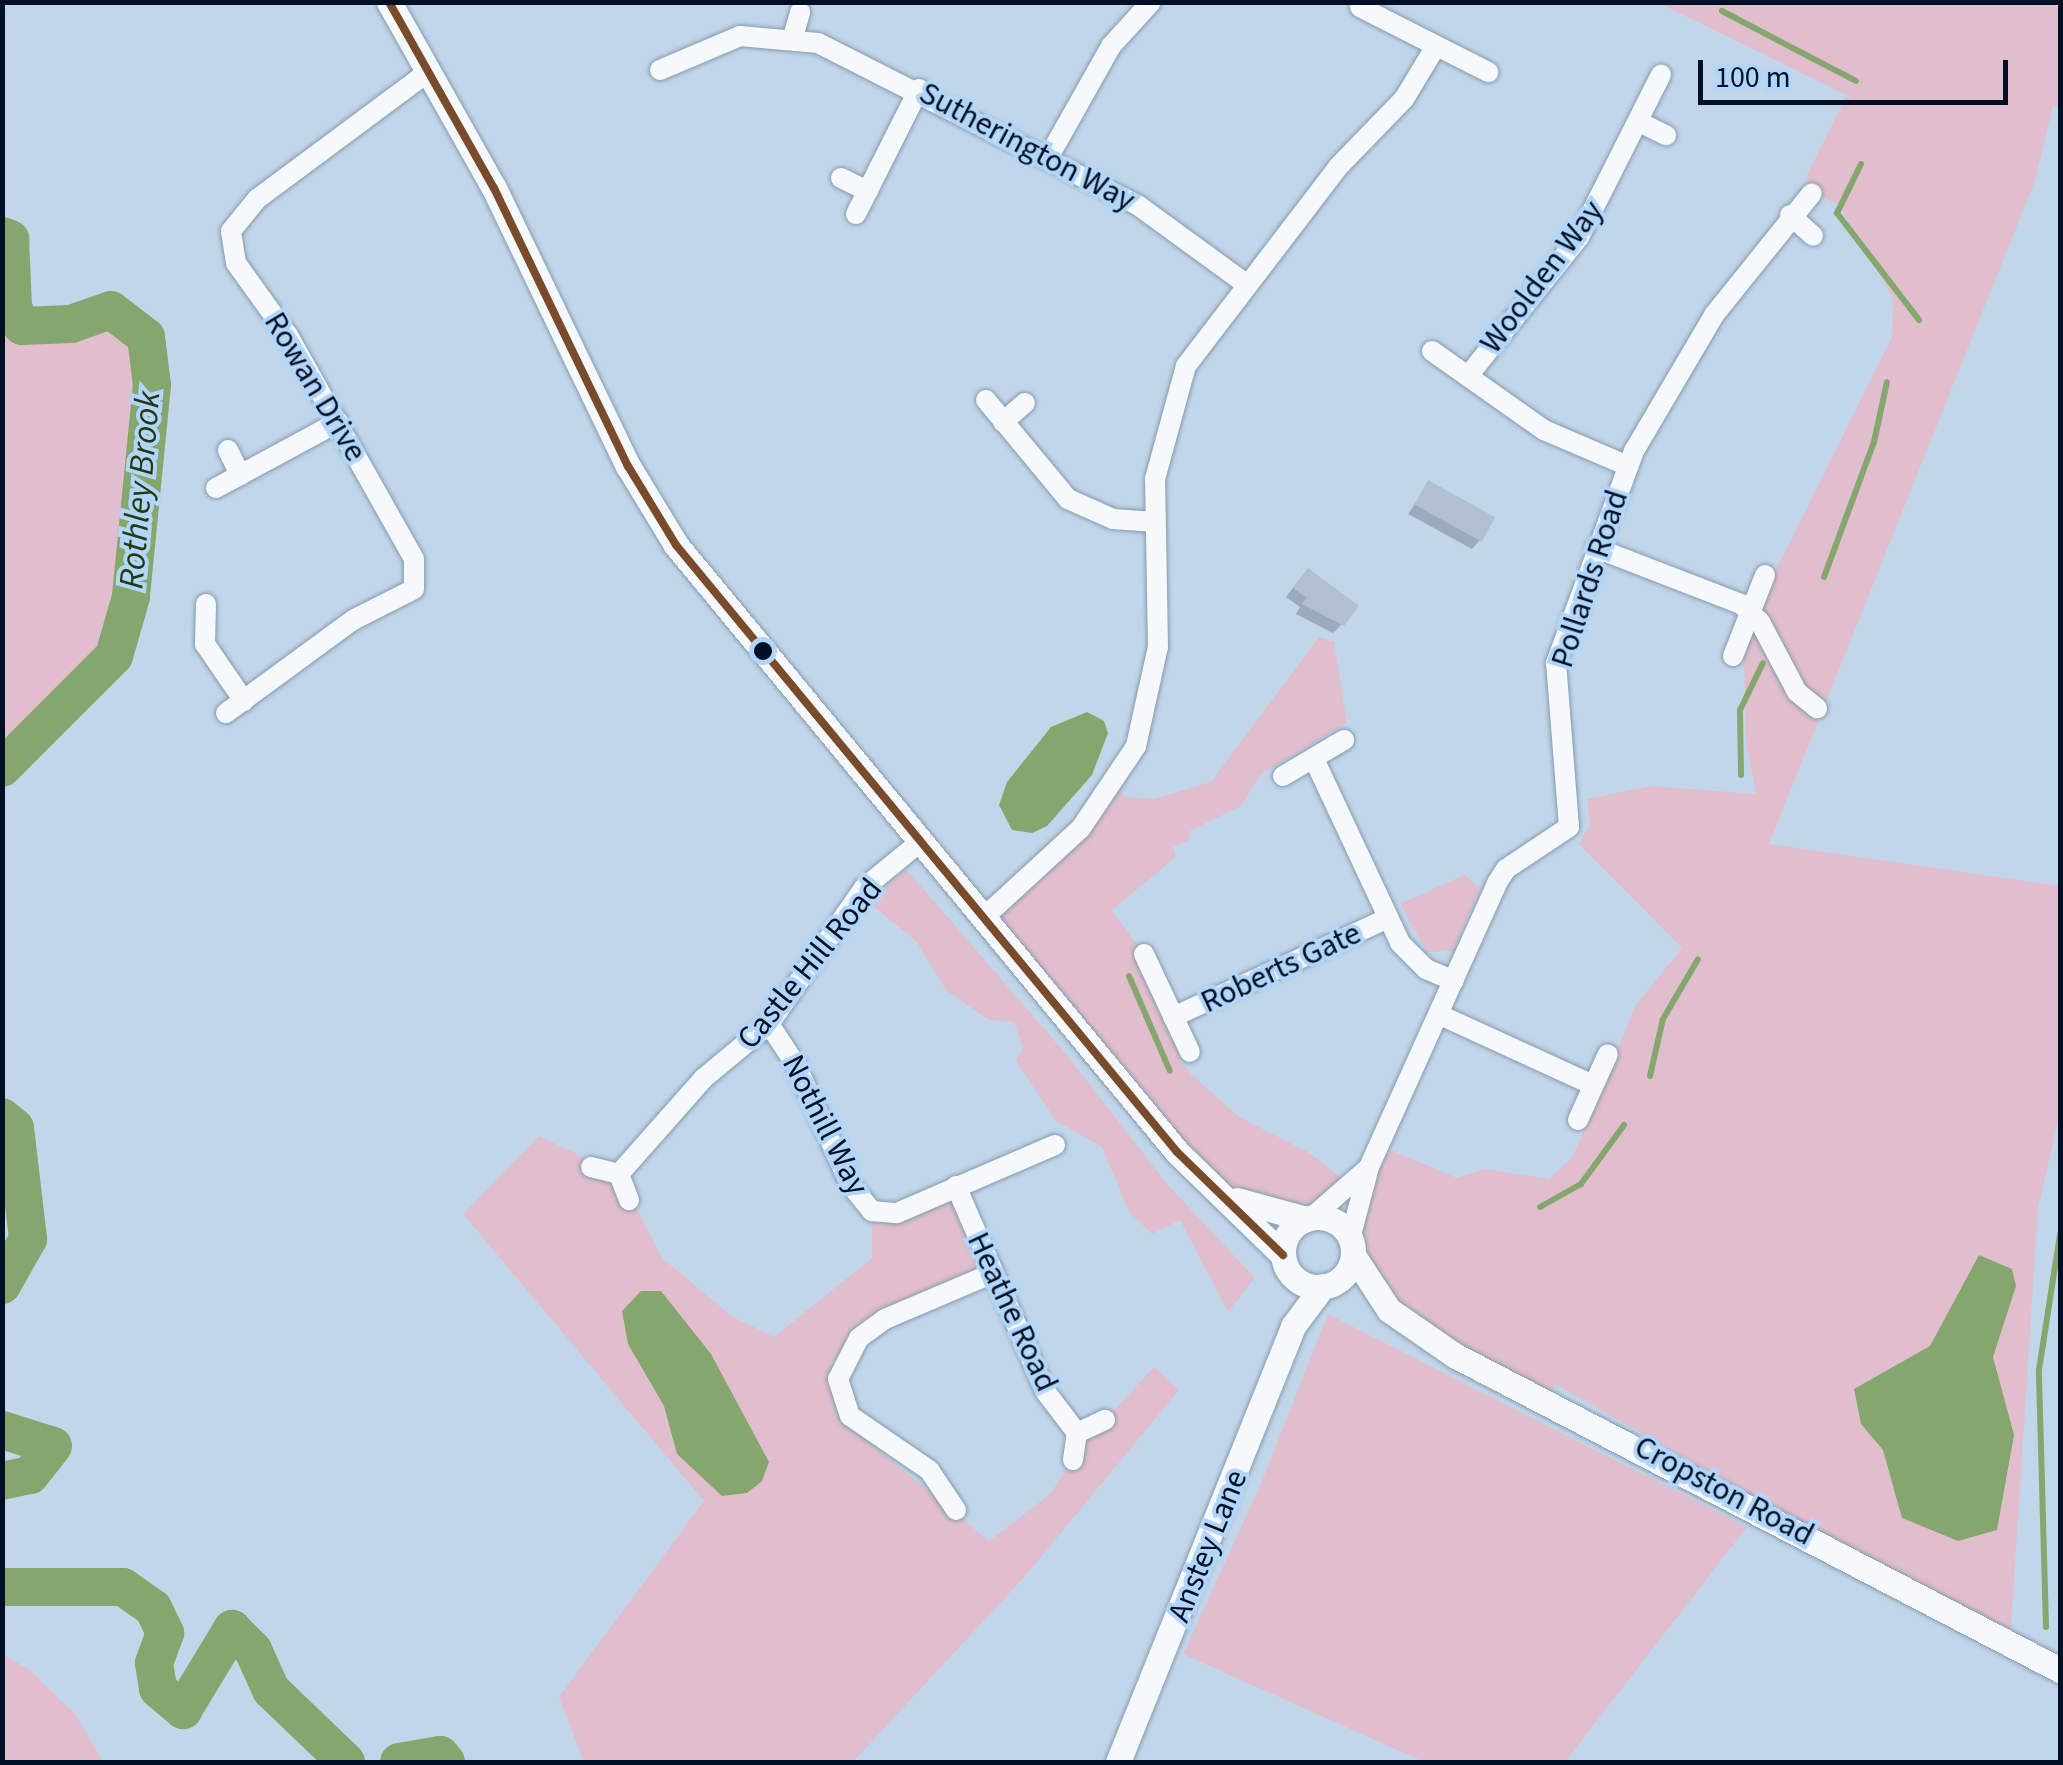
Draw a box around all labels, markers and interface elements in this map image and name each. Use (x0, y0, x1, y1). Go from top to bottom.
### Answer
scale bar (1703, 40, 2013, 102)
text: 100 m (1715, 56, 1791, 99)
street label: Sutherington Way (913, 74, 1141, 220)
street label: Woolden Way (1472, 193, 1612, 361)
street label: Rowan Drive (255, 305, 375, 469)
water label: Rothley Brook (110, 389, 170, 591)
street label: Pollards Road (1543, 485, 1637, 673)
unlabelled marker (753, 641, 773, 661)
street label: Castle Hill Road (729, 871, 891, 1057)
street label: Roberts Gate (1195, 914, 1367, 1022)
street label: Nothill Way (773, 1049, 877, 1201)
street label: Heathe Road (958, 1226, 1066, 1398)
street label: Cropston Road (1628, 1428, 1820, 1554)
street label: Anstey Lane (1160, 1464, 1256, 1628)

